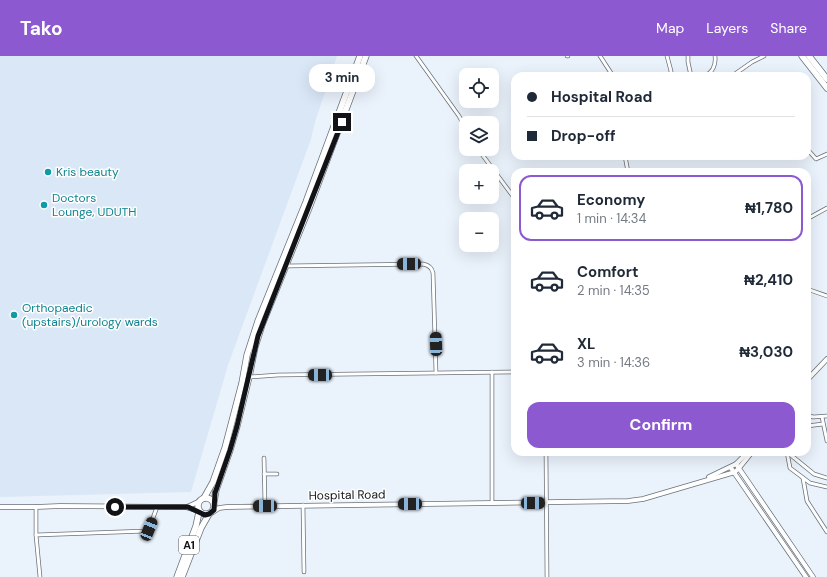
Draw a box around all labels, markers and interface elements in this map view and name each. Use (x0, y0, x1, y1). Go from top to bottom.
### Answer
text: Tako (20, 16, 63, 41)
text: Map (656, 19, 684, 37)
text: Layers (706, 19, 748, 37)
text: Share (770, 19, 807, 37)
callout: 3 min (309, 64, 375, 92)
map controls (459, 68, 499, 252)
button: locate (459, 68, 499, 108)
text: 3 min (325, 69, 359, 86)
text: Hospital Road (551, 87, 652, 107)
route end (333, 113, 351, 131)
button: layers (459, 116, 499, 156)
text: Drop-off (551, 126, 616, 146)
place label: Kris beauty (56, 164, 119, 180)
button: + (459, 164, 499, 204)
marker: Kris beauty (43, 167, 53, 177)
place label: Doctors Lounge, UDUTH (52, 190, 136, 220)
icon: car (529, 190, 565, 226)
text: Economy (577, 190, 645, 210)
text: ₦1,780 (745, 198, 793, 218)
marker: Doctors Lounge, UDUTH (39, 200, 49, 210)
text: 1 min · 14:34 (577, 210, 646, 227)
button: − (459, 212, 499, 252)
car (397, 258, 421, 270)
icon: car (529, 262, 565, 298)
text: Comfort (577, 262, 638, 282)
text: ₦2,410 (744, 270, 793, 290)
text: 2 min · 14:35 (577, 282, 650, 299)
place label: Orthopaedic (upstairs)/urology wards (22, 300, 158, 330)
marker: Orthopaedic (upstairs)/urology wards (9, 310, 19, 320)
car (430, 332, 442, 356)
icon: car (529, 334, 565, 370)
text: XL (577, 334, 595, 354)
text: ₦3,030 (739, 342, 793, 362)
text: 3 min · 14:36 (577, 354, 650, 371)
car (308, 369, 332, 381)
button: Confirm (527, 402, 795, 448)
street label: Hospital Road (308, 486, 386, 504)
car (521, 497, 545, 509)
route start (106, 498, 124, 516)
car (398, 498, 422, 510)
car (253, 500, 277, 512)
car (139, 516, 159, 542)
road number: A1 (179, 536, 199, 554)

